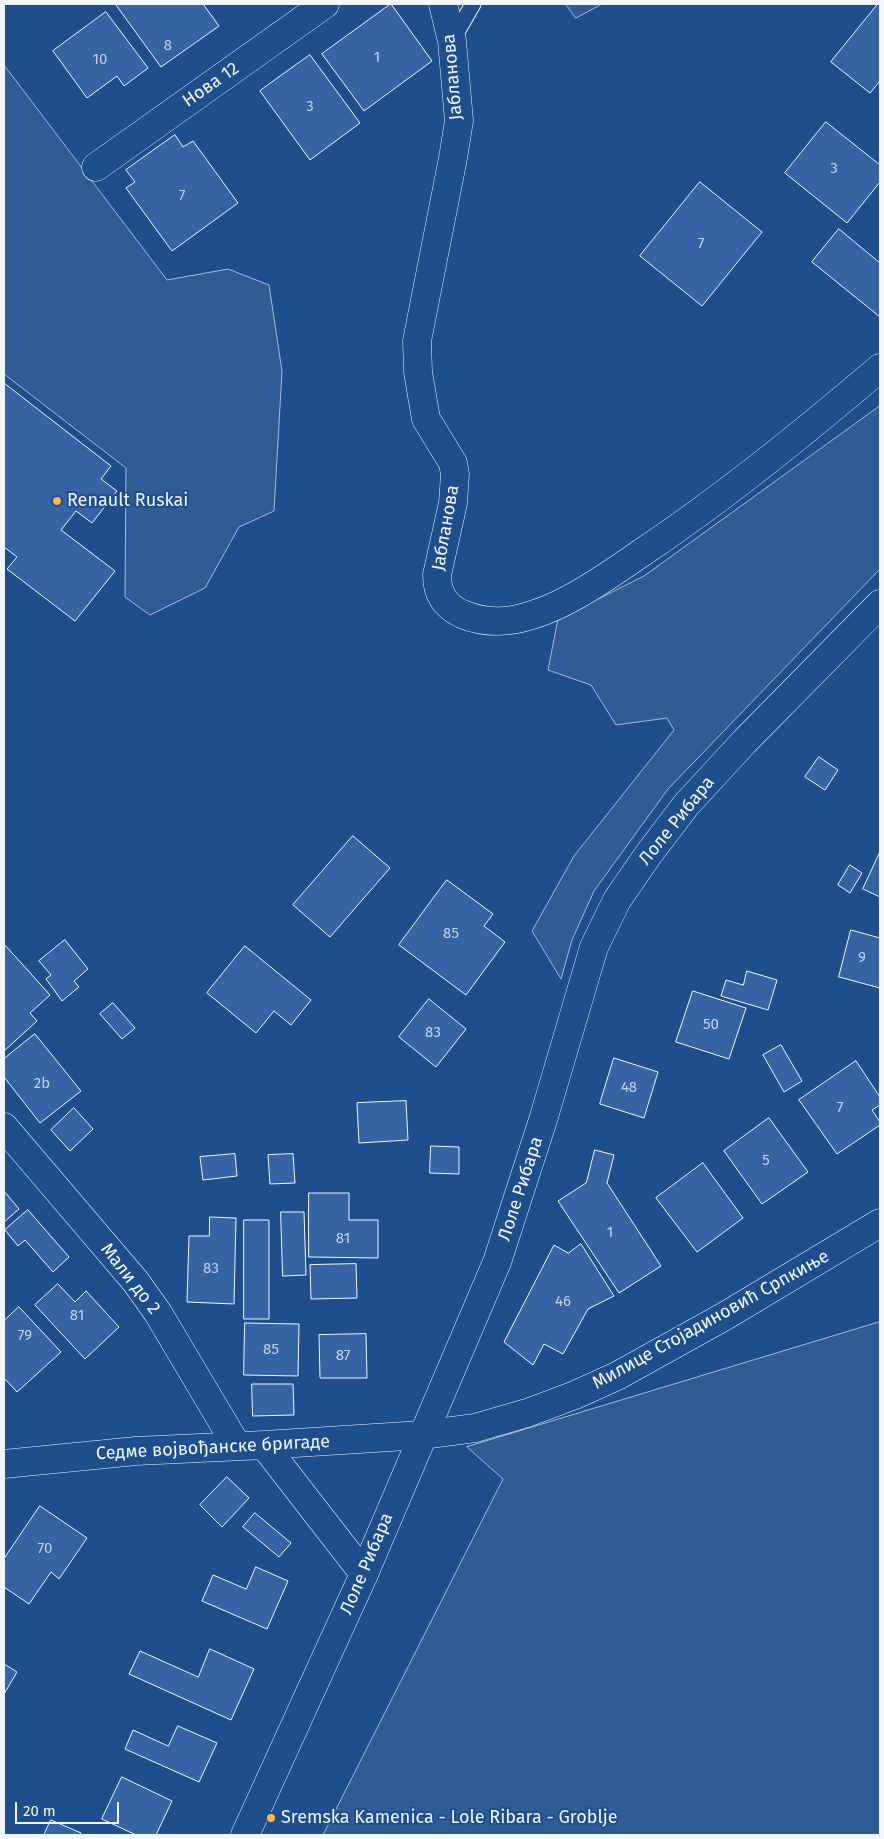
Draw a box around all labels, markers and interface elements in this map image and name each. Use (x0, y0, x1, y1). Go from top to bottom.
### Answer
street label: Јабланова (438, 33, 468, 121)
house number: 8 (164, 37, 172, 55)
house number: 1 (374, 49, 380, 67)
house number: 10 (93, 51, 107, 69)
street label: Нова 12 (179, 58, 243, 112)
house number: 3 (306, 98, 314, 116)
house number: 3 (830, 160, 838, 178)
house number: 7 (179, 187, 185, 205)
house number: 7 (698, 235, 704, 253)
street label: Јабланова (428, 483, 464, 573)
place label: Renault Ruskai (67, 490, 188, 512)
marker: Renault Ruskai (51, 495, 63, 507)
street label: Лоле Рибара (635, 772, 719, 870)
house number: 85 (443, 925, 459, 943)
house number: 9 (858, 949, 866, 967)
house number: 50 (703, 1016, 719, 1034)
house number: 83 (425, 1024, 441, 1042)
house number: 2b (34, 1075, 50, 1093)
house number: 48 (621, 1079, 637, 1097)
house number: 7 (837, 1099, 843, 1117)
street label: Лоле Рибара (494, 1134, 548, 1244)
house number: 5 (762, 1152, 770, 1170)
house number: 1 (607, 1224, 613, 1242)
house number: 81 (336, 1230, 350, 1248)
street label: Мали до 2 (96, 1239, 164, 1319)
street label: Милице Стојадиновић Српкиње (589, 1246, 833, 1394)
house number: 83 (203, 1260, 219, 1278)
house number: 46 (555, 1293, 571, 1311)
house number: 81 (70, 1307, 84, 1325)
house number: 79 (18, 1327, 32, 1345)
house number: 85 (263, 1341, 279, 1359)
house number: 87 (336, 1347, 350, 1365)
street label: Седме војвођанске бригаде (95, 1431, 331, 1465)
street label: Лоле Рибара (336, 1510, 398, 1618)
house number: 70 (38, 1540, 52, 1558)
scale bar (18, 1792, 121, 1824)
text: 20 m (23, 1802, 56, 1820)
place label: Sremska Kamenica - Lole Ribara - Groblje (281, 1807, 618, 1829)
marker: Sremska Kamenica - Lole Ribara - Groblje (265, 1812, 277, 1824)

